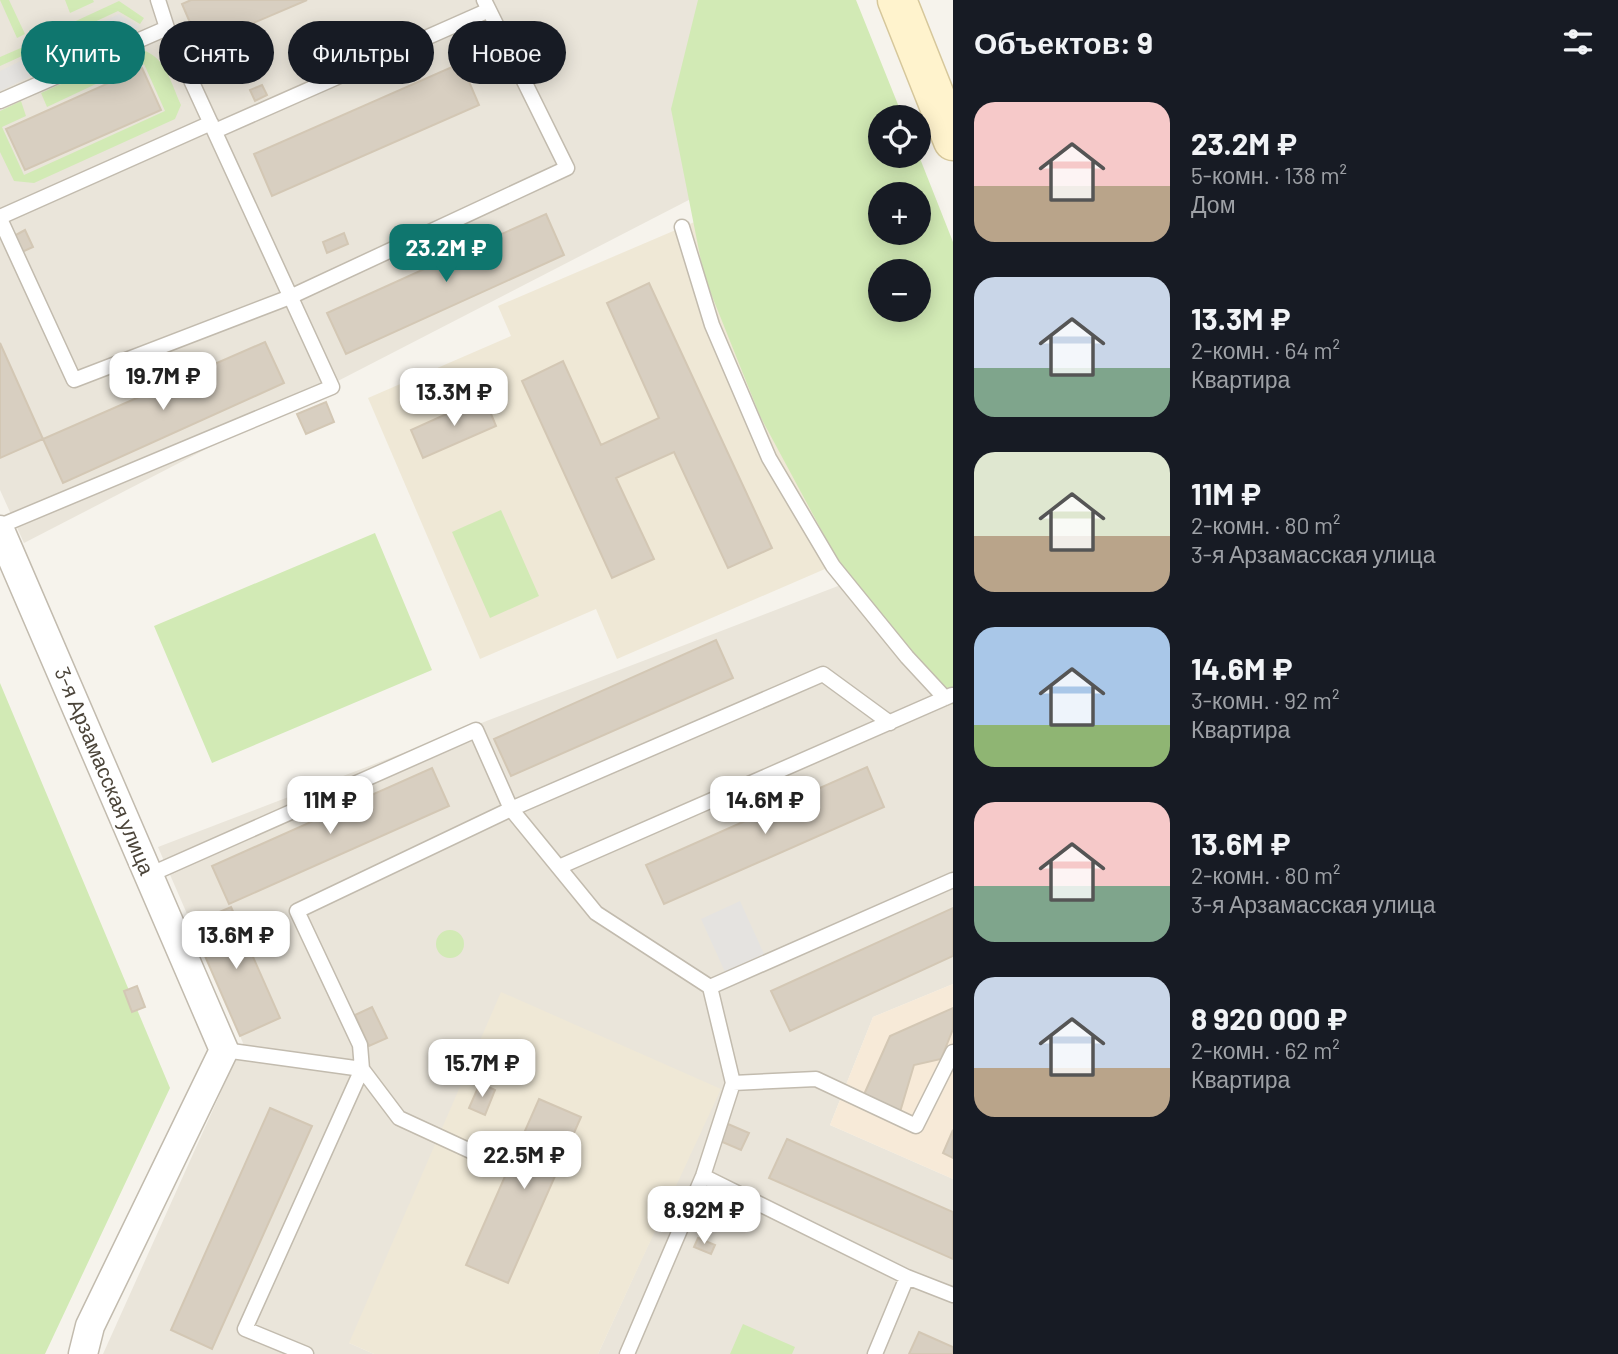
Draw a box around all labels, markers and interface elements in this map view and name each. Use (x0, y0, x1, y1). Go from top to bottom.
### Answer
chip: Купить (21, 21, 145, 84)
chip: Снять (159, 21, 274, 84)
chip: Фильтры (288, 21, 434, 84)
chip: Новое (448, 21, 566, 84)
icon: filters (1559, 23, 1597, 61)
text: Объектов: 9 (974, 24, 1153, 60)
map controls (868, 105, 931, 322)
button: locate (868, 105, 931, 168)
text: 23.2M ₽ (1191, 125, 1297, 161)
icon: home (1030, 130, 1114, 214)
text: 5-комн. · 138 m² (1191, 161, 1347, 189)
button: + (868, 182, 931, 245)
text: Дом (1191, 190, 1235, 218)
pin: 23.2M ₽ (381, 224, 511, 284)
text: 23.2M ₽ (405, 233, 487, 261)
button: − (868, 259, 931, 322)
text: 13.3M ₽ (1191, 300, 1291, 336)
icon: home (1030, 305, 1114, 389)
text: 2-комн. · 64 m² (1191, 336, 1340, 364)
pin: 19.7M ₽ (98, 352, 228, 412)
text: 19.7M ₽ (125, 361, 201, 389)
text: Квартира (1191, 365, 1290, 393)
pin: 13.3M ₽ (389, 368, 519, 428)
text: 13.3M ₽ (416, 377, 492, 405)
text: 11M ₽ (1191, 475, 1261, 511)
icon: home (1030, 480, 1114, 564)
text: 2-комн. · 80 m² (1191, 511, 1341, 539)
text: 3-я Арзамасская улица (1191, 540, 1435, 568)
text: 14.6M ₽ (1191, 650, 1292, 686)
icon: home (1030, 655, 1114, 739)
street label: 3-я Арзамасская улица (50, 663, 161, 878)
text: 3-комн. · 92 m² (1191, 686, 1339, 714)
text: Квартира (1191, 715, 1290, 743)
pin: 11M ₽ (281, 776, 379, 836)
pin: 14.6M ₽ (700, 776, 830, 836)
text: 11M ₽ (303, 785, 357, 813)
text: 14.6M ₽ (726, 785, 804, 813)
text: 13.6M ₽ (1191, 825, 1291, 861)
icon: home (1030, 830, 1114, 914)
text: 2-комн. · 80 m² (1191, 861, 1341, 889)
text: 3-я Арзамасская улица (1191, 890, 1435, 918)
pin: 13.6M ₽ (171, 912, 301, 971)
text: 13.6M ₽ (198, 920, 274, 948)
text: 8 920 000 ₽ (1191, 1000, 1347, 1036)
icon: home (1030, 1005, 1114, 1089)
text: 2-комн. · 62 m² (1191, 1036, 1340, 1064)
pin: 15.7M ₽ (417, 1040, 547, 1099)
text: 15.7M ₽ (444, 1048, 520, 1076)
text: Квартира (1191, 1065, 1290, 1093)
pin: 22.5M ₽ (459, 1132, 589, 1191)
text: 22.5M ₽ (483, 1140, 565, 1168)
pin: 8.92M ₽ (639, 1186, 769, 1246)
text: 8.92M ₽ (664, 1195, 744, 1223)

